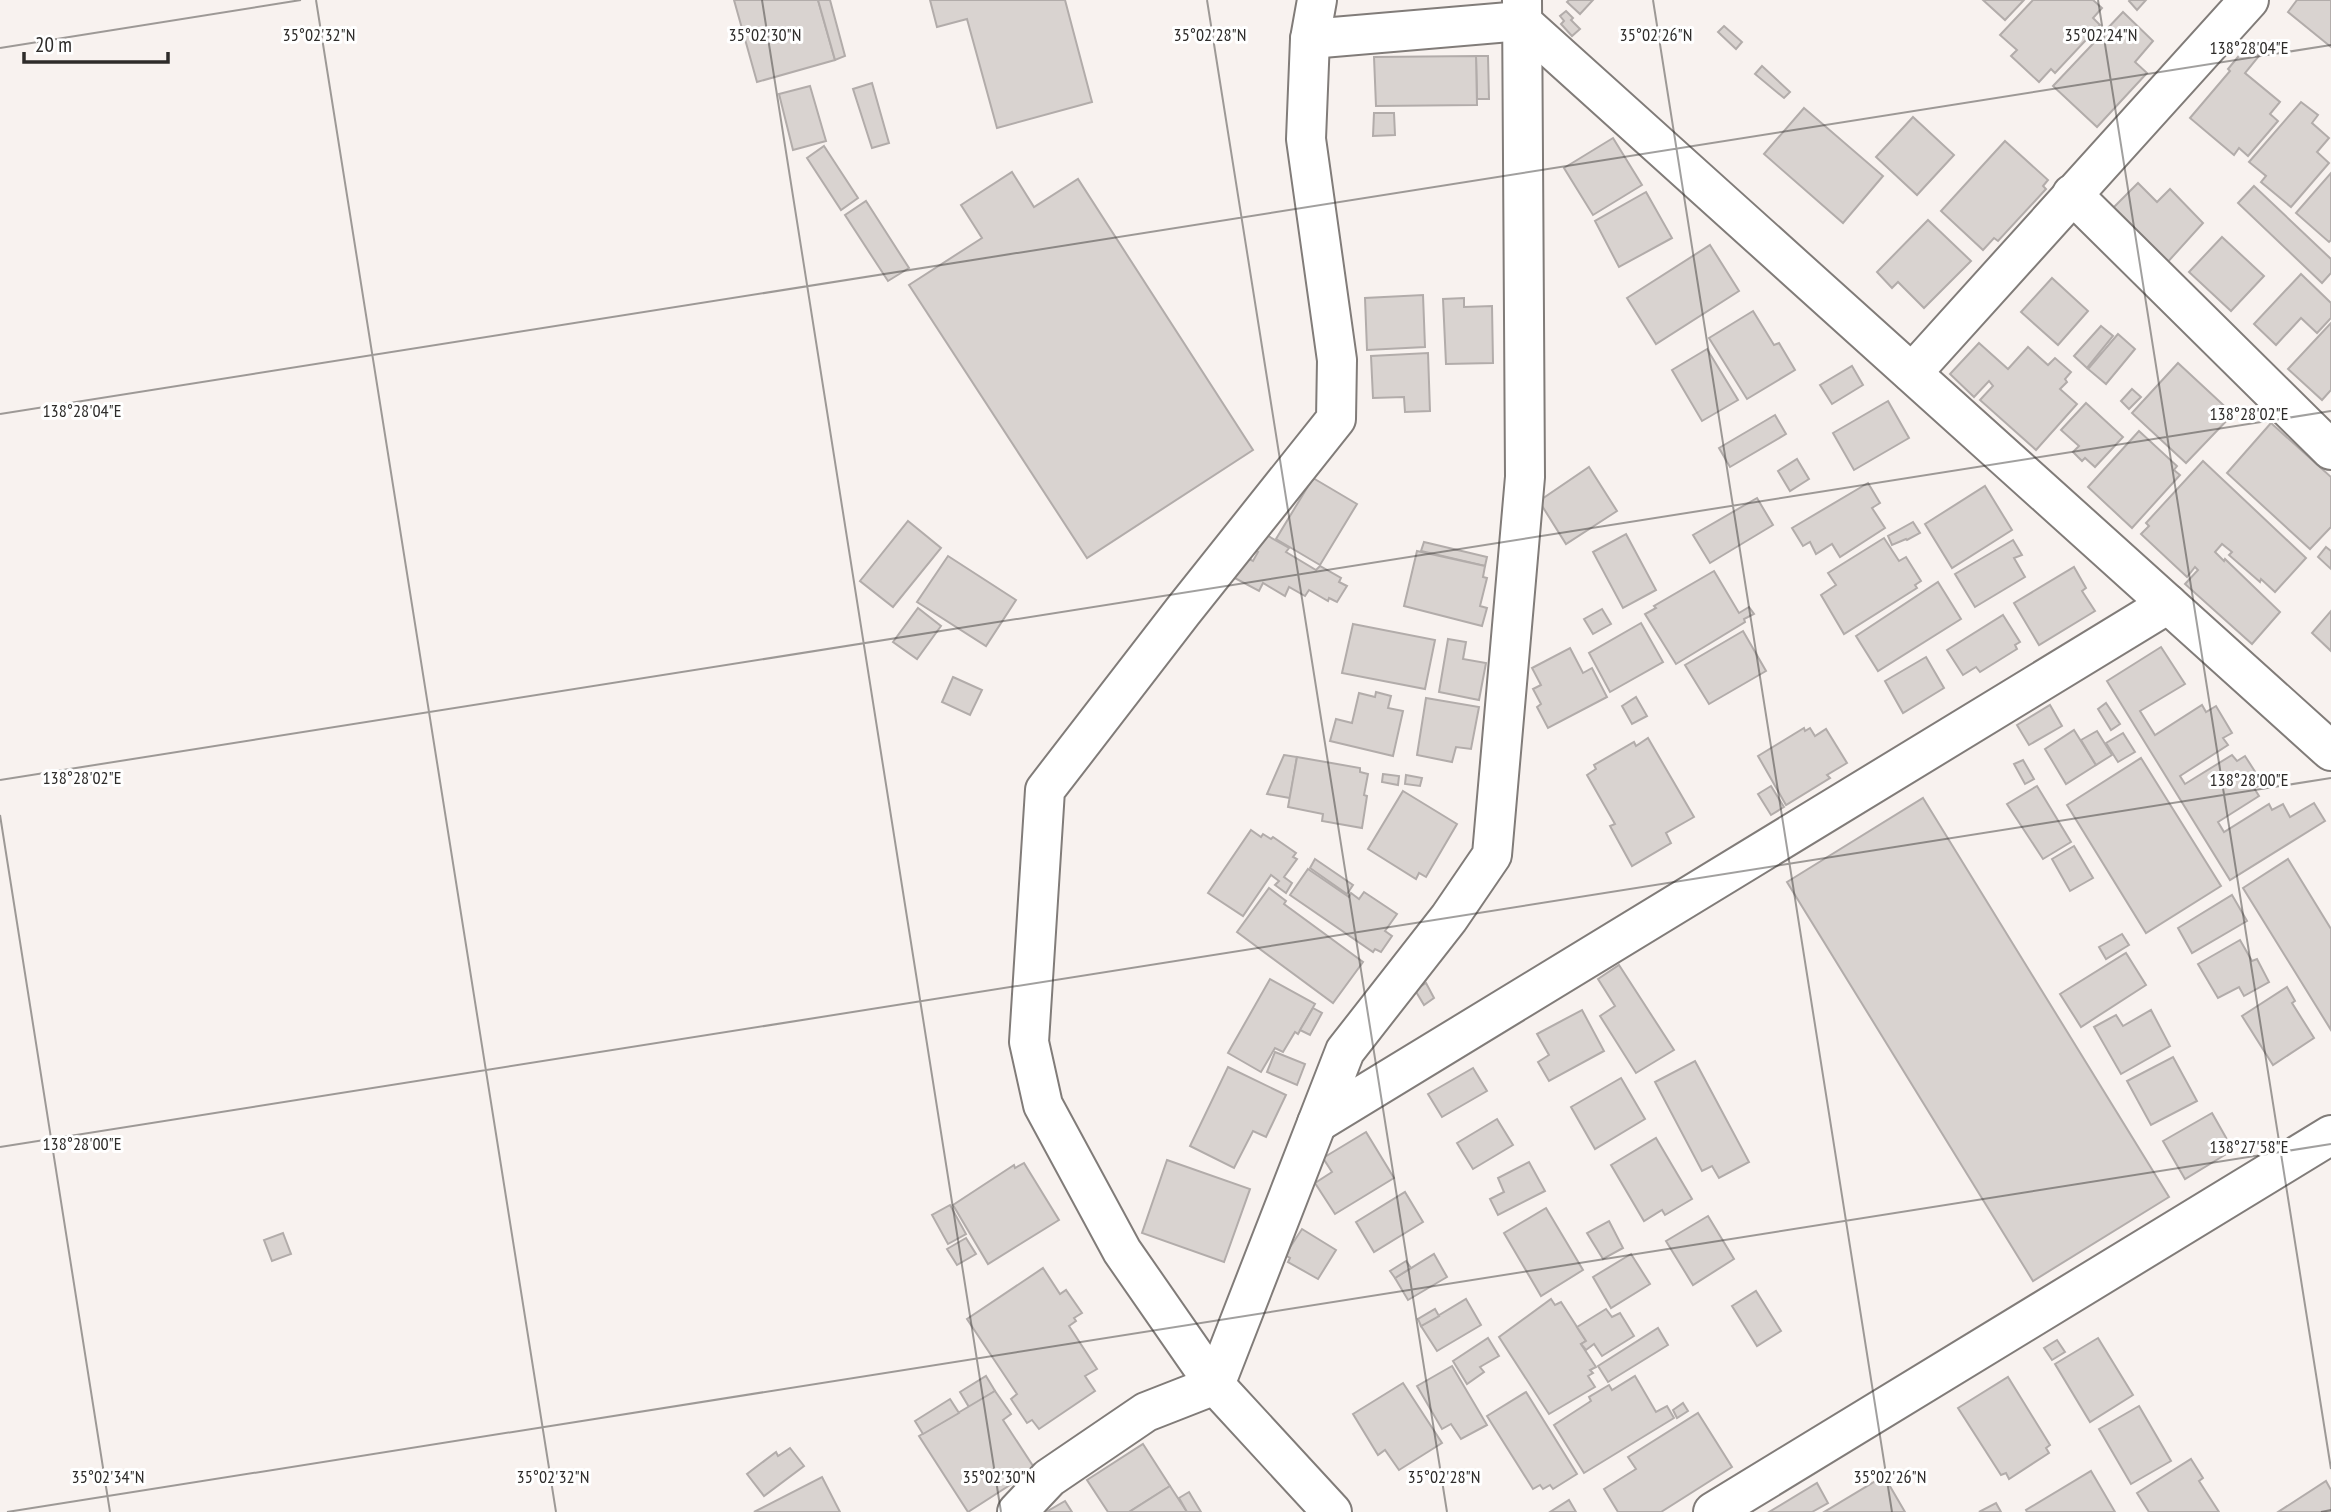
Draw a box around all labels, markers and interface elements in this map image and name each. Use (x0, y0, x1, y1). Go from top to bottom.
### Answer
scale bar (24, 21, 168, 65)
text: 35°02'32"N (283, 23, 355, 46)
text: 35°02'30"N (729, 23, 801, 46)
text: 35°02'28"N (1174, 23, 1246, 46)
text: 35°02'26"N (1620, 23, 1692, 46)
text: 35°02'24"N (2065, 23, 2137, 46)
text: 20 m (35, 31, 72, 58)
text: 138°28'04"E (2210, 36, 2288, 59)
text: 138°28'04"E (43, 399, 121, 422)
text: 138°28'02"E (2210, 402, 2288, 425)
text: 138°28'02"E (43, 766, 121, 789)
text: 138°28'00"E (2210, 768, 2288, 791)
text: 138°28'00"E (43, 1132, 121, 1155)
text: 138°27'58"E (2210, 1135, 2288, 1158)
text: 35°02'34"N (72, 1465, 144, 1488)
text: 35°02'32"N (517, 1465, 589, 1488)
text: 35°02'30"N (963, 1465, 1035, 1488)
text: 35°02'28"N (1408, 1465, 1480, 1488)
text: 35°02'26"N (1854, 1465, 1926, 1488)

